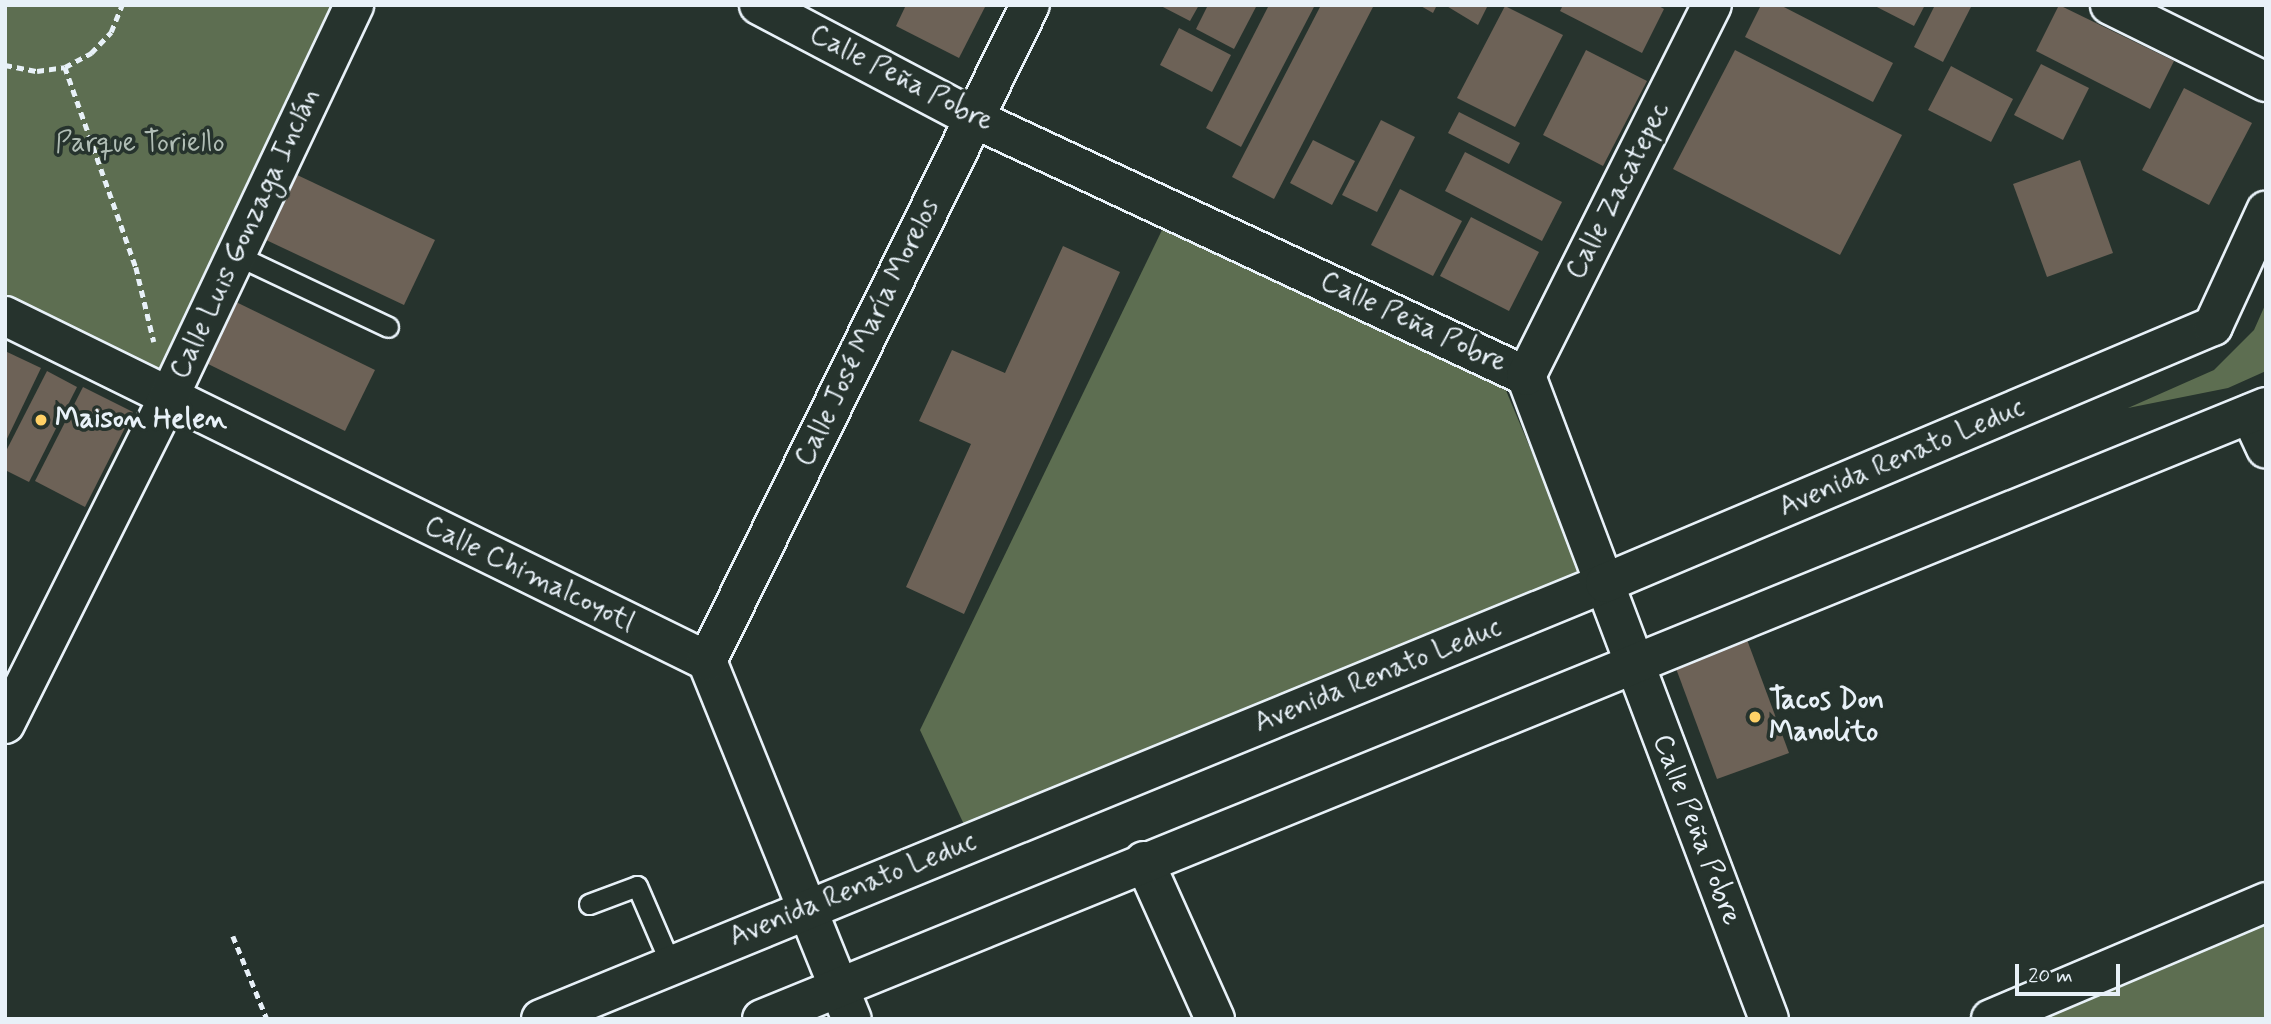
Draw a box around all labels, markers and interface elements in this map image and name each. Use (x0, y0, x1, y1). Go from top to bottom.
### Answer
street label: Calle Peña Pobre (805, 19, 997, 139)
street label: Calle Luis Gonzaga Inclán (165, 87, 327, 381)
street label: Calle Zacatepec (1560, 98, 1678, 284)
park label: Parque Toriello (55, 127, 225, 161)
street label: Calle José María Morelos (788, 192, 948, 474)
street label: Calle Peña Pobre (1316, 266, 1510, 380)
street label: Avenida Renato Leduc (1778, 393, 2026, 523)
place label: Maison Helen (55, 403, 227, 437)
marker: Maison Helen (33, 412, 49, 428)
street label: Calle Chimalcoyotl (418, 510, 640, 640)
street label: Avenida Renato Leduc (1253, 613, 1503, 739)
place label: Tacos Don Manolito (1769, 684, 1886, 750)
marker: Tacos Don Manolito (1747, 709, 1763, 725)
street label: Calle Peña Pobre (1645, 731, 1747, 929)
street label: Avenida Renato Leduc (728, 827, 978, 953)
scale bar (2019, 950, 2124, 994)
text: 20 m (2028, 962, 2073, 990)

